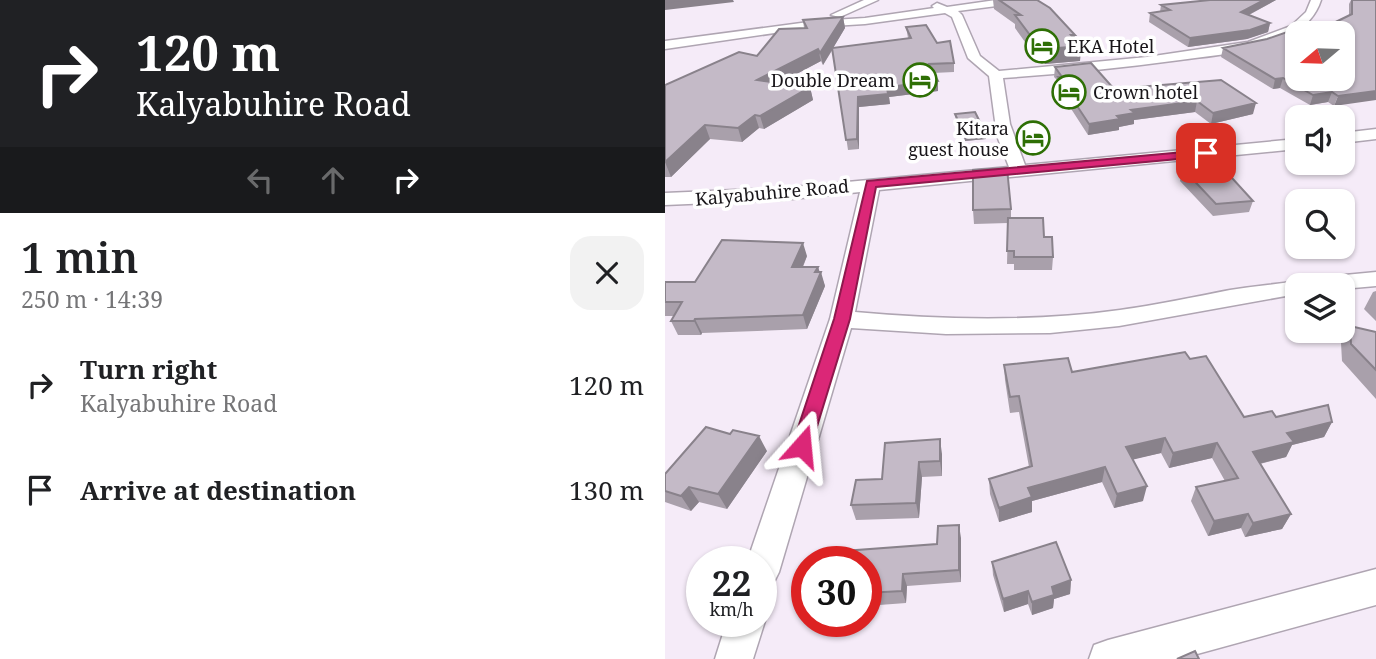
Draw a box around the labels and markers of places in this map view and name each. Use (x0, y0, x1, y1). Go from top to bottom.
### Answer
hotel icon: EKA Hotel (1023, 27, 1061, 65)
place label: EKA Hotel (1067, 34, 1155, 58)
hotel icon: Double Dream (901, 61, 939, 99)
place label: Double Dream (771, 68, 895, 92)
hotel icon: Crown hotel (1050, 73, 1088, 111)
place label: Crown hotel (1093, 80, 1199, 104)
place label: Kitara guest house (908, 116, 1009, 161)
hotel icon: Kitara guest house (1014, 119, 1052, 157)
pin (1176, 123, 1236, 183)

